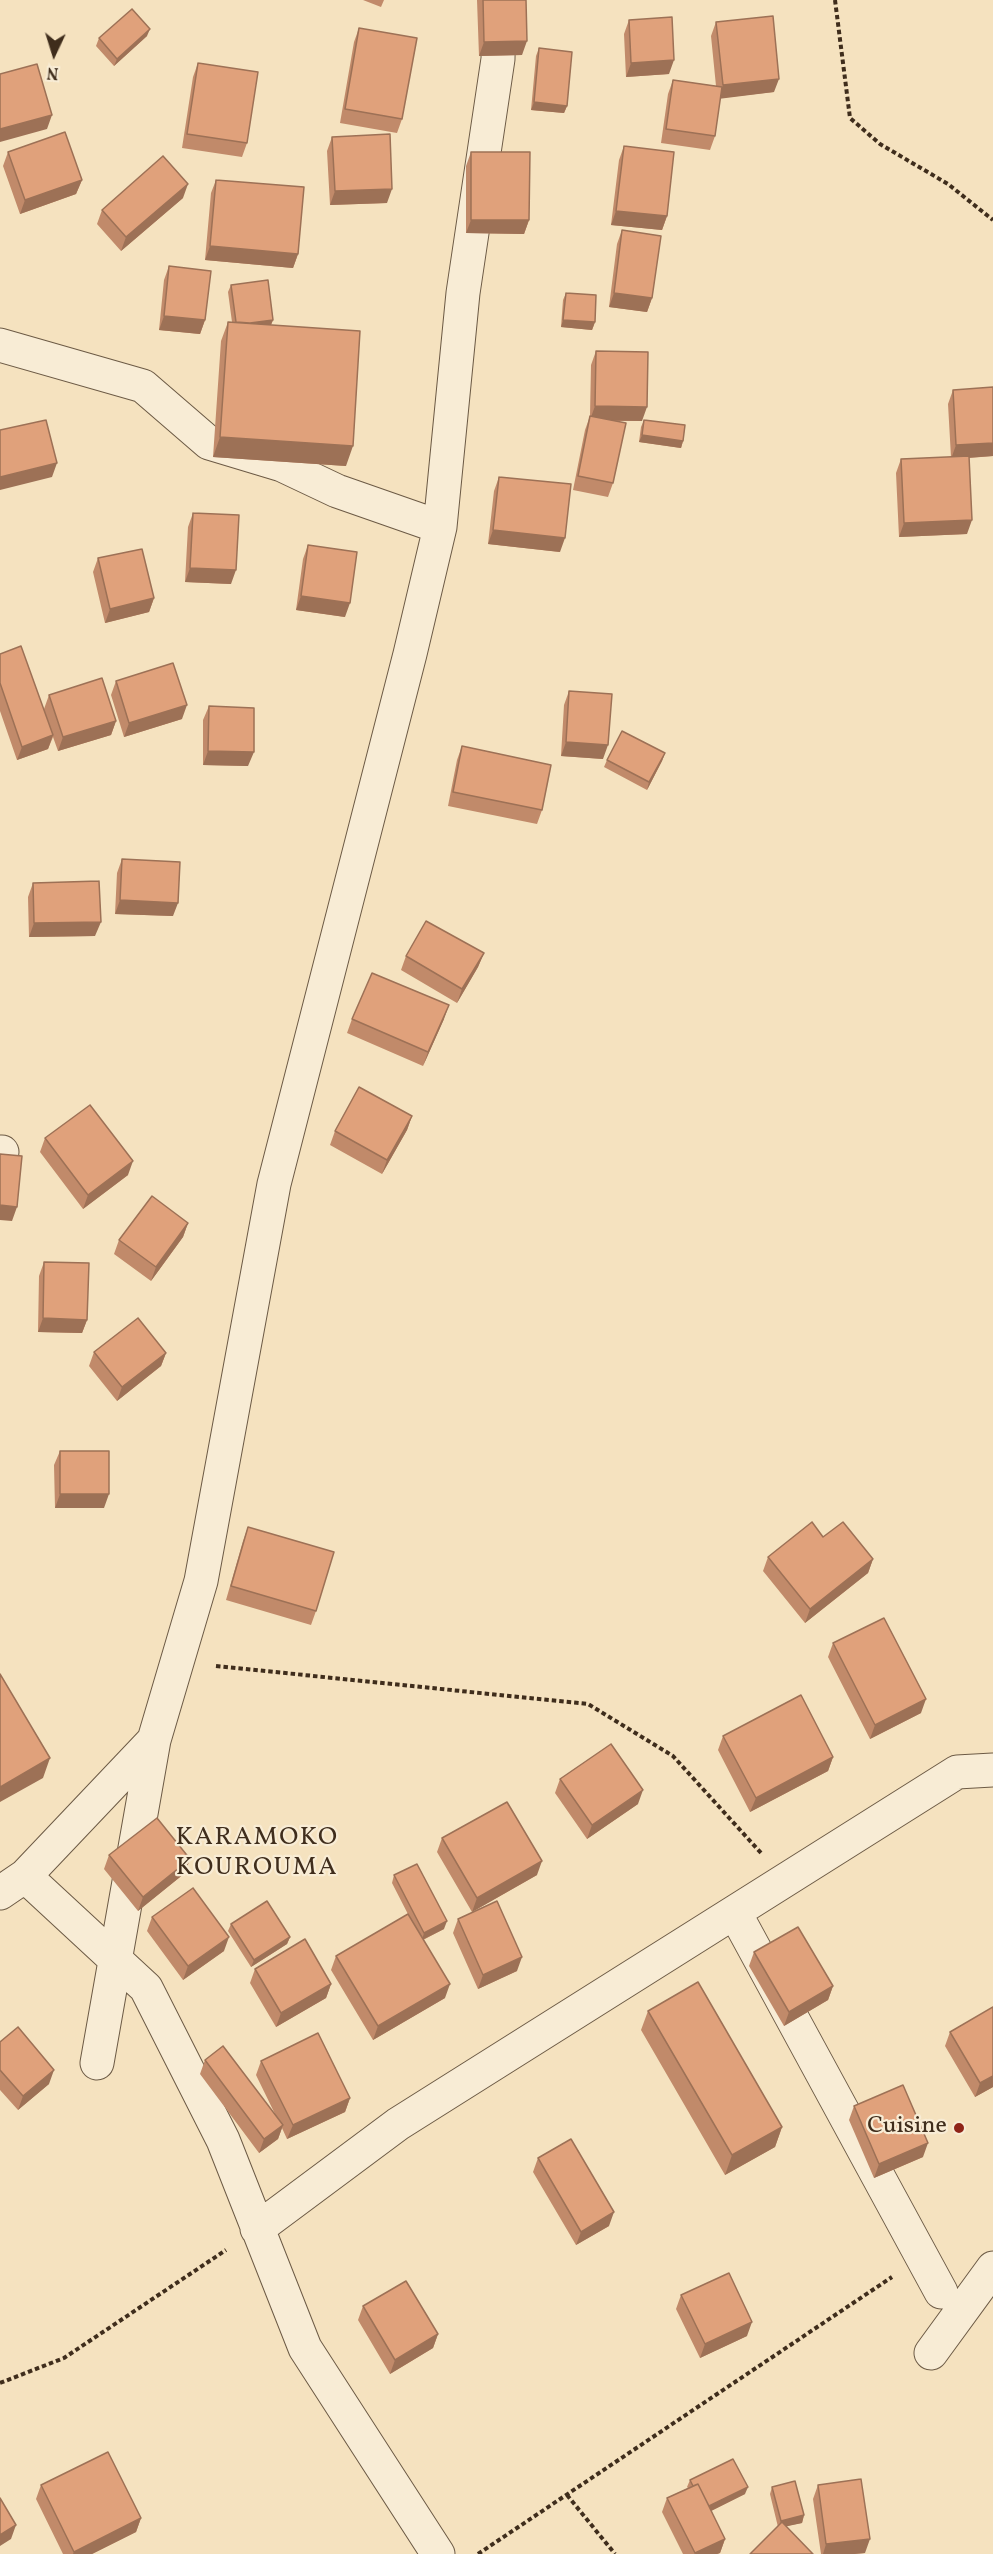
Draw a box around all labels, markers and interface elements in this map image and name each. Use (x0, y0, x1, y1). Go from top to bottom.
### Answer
north arrow (24, 24, 84, 84)
text: N (46, 61, 59, 83)
district label: KARAMOKO KOUROUMA (175, 1823, 339, 1884)
place label: Cuisine (867, 2114, 947, 2142)
marker: Cuisine (952, 2121, 966, 2135)

